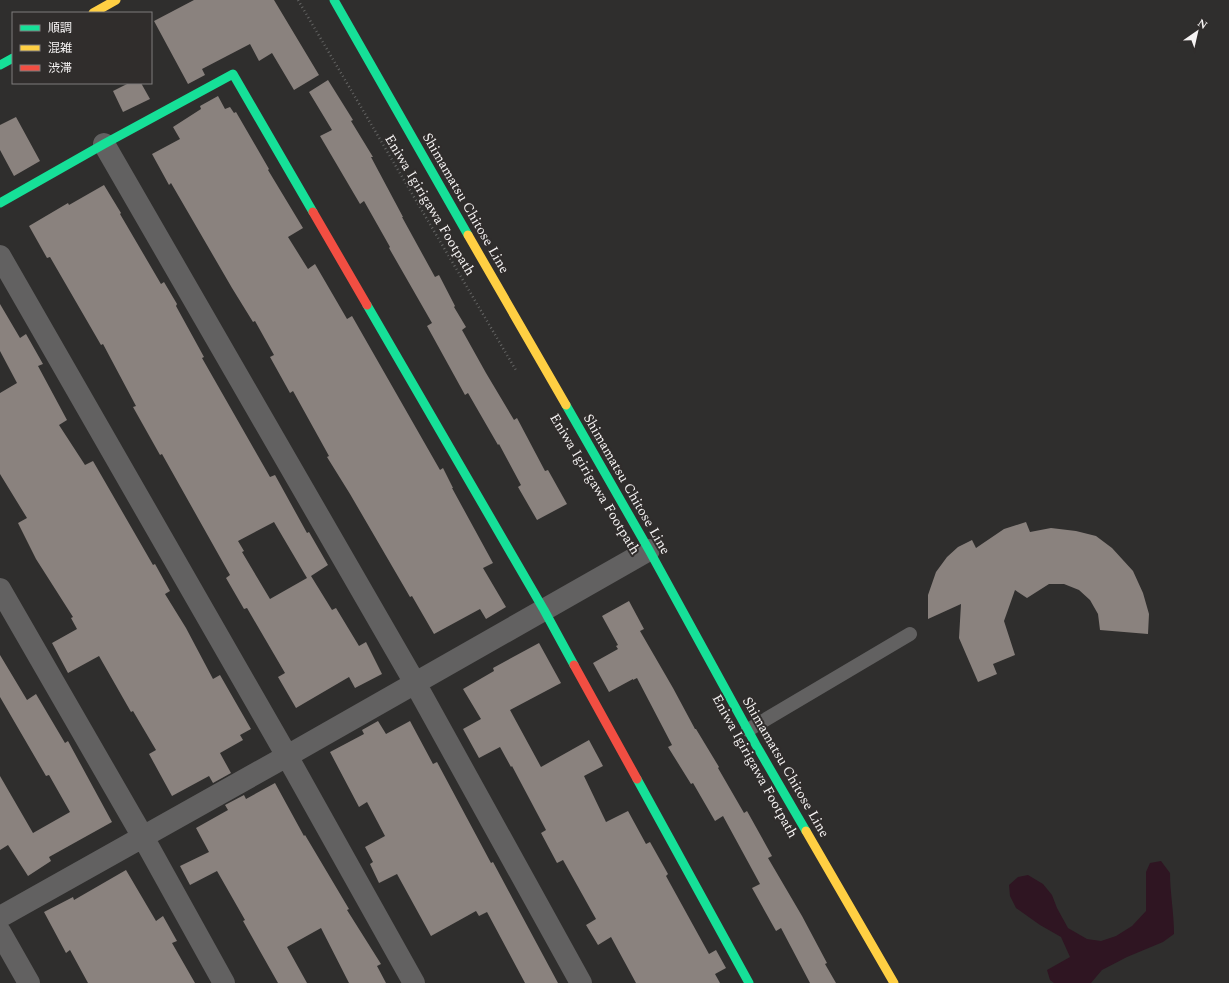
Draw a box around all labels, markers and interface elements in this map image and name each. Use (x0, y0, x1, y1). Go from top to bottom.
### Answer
legend (12, 12, 152, 84)
north arrow (1177, 12, 1217, 52)
text: N (1194, 15, 1211, 34)
text: 順調 (48, 19, 72, 38)
text: 混雑 (48, 39, 72, 58)
text: 渋滞 (48, 59, 72, 78)
street label: Shimamatsu Chitose Line (417, 129, 515, 278)
street label: Eniwa Igirigawa Footpath (379, 130, 481, 280)
street label: Eniwa Igirigawa Footpath (544, 409, 646, 559)
street label: Shimamatsu Chitose Line (578, 410, 676, 559)
street label: Eniwa Igirigawa Footpath (707, 690, 803, 842)
street label: Shimamatsu Chitose Line (737, 693, 835, 842)

